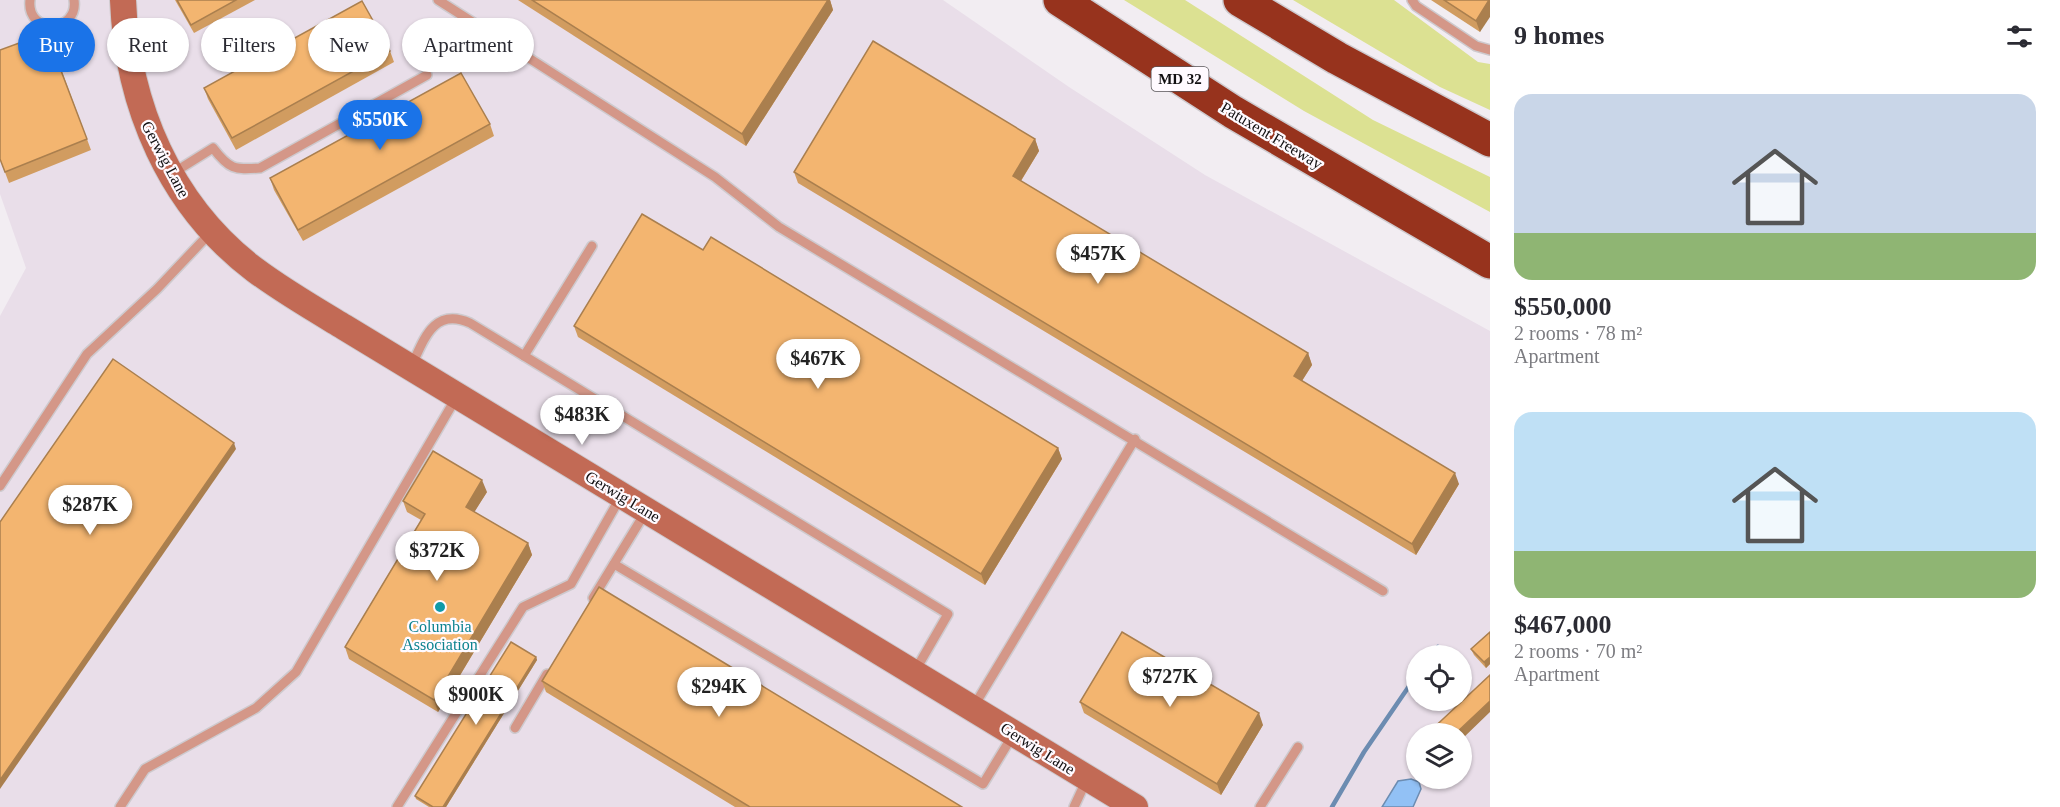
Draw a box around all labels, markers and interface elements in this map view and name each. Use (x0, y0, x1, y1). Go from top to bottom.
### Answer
chip: Buy (18, 18, 95, 72)
chip: Rent (107, 18, 189, 72)
chip: Filters (201, 18, 296, 72)
chip: New (308, 18, 390, 72)
chip: Apartment (402, 18, 534, 72)
icon: filters (2003, 20, 2036, 53)
text: 9 homes (1514, 21, 1604, 50)
road number: MD 32 (1152, 67, 1208, 91)
street label: Patuxent Freeway (1218, 99, 1325, 173)
pin: $550K (338, 100, 422, 151)
text: $550K (352, 108, 408, 130)
street label: Gerwig Lane (137, 118, 193, 201)
icon: home (1721, 133, 1829, 241)
pin: $457K (1056, 234, 1140, 285)
text: $457K (1070, 242, 1126, 264)
text: $550,000 (1514, 292, 1612, 321)
text: 2 rooms · 78 m² (1514, 322, 1642, 344)
pin: $467K (776, 339, 860, 390)
text: Apartment (1514, 345, 1600, 367)
text: $467K (790, 347, 846, 369)
pin: $483K (540, 395, 624, 446)
text: $483K (554, 403, 610, 425)
icon: home (1721, 451, 1829, 559)
street label: Gerwig Lane (582, 468, 663, 526)
pin: $287K (48, 485, 132, 536)
text: $287K (62, 493, 118, 515)
pin: $372K (395, 531, 479, 582)
text: $372K (409, 539, 465, 561)
marker: Columbia Association (433, 600, 447, 614)
text: $467,000 (1514, 610, 1612, 639)
place label: Columbia Association (402, 618, 478, 653)
text: 2 rooms · 70 m² (1514, 640, 1642, 662)
map controls (1406, 645, 1472, 789)
button: locate (1406, 645, 1472, 711)
pin: $727K (1128, 657, 1212, 708)
text: Apartment (1514, 663, 1600, 685)
text: $727K (1142, 665, 1198, 687)
pin: $294K (677, 667, 761, 718)
pin: $900K (434, 675, 518, 726)
text: $294K (691, 675, 747, 697)
text: $900K (448, 683, 504, 705)
street label: Gerwig Lane (997, 719, 1078, 779)
button: layers (1406, 723, 1472, 789)

